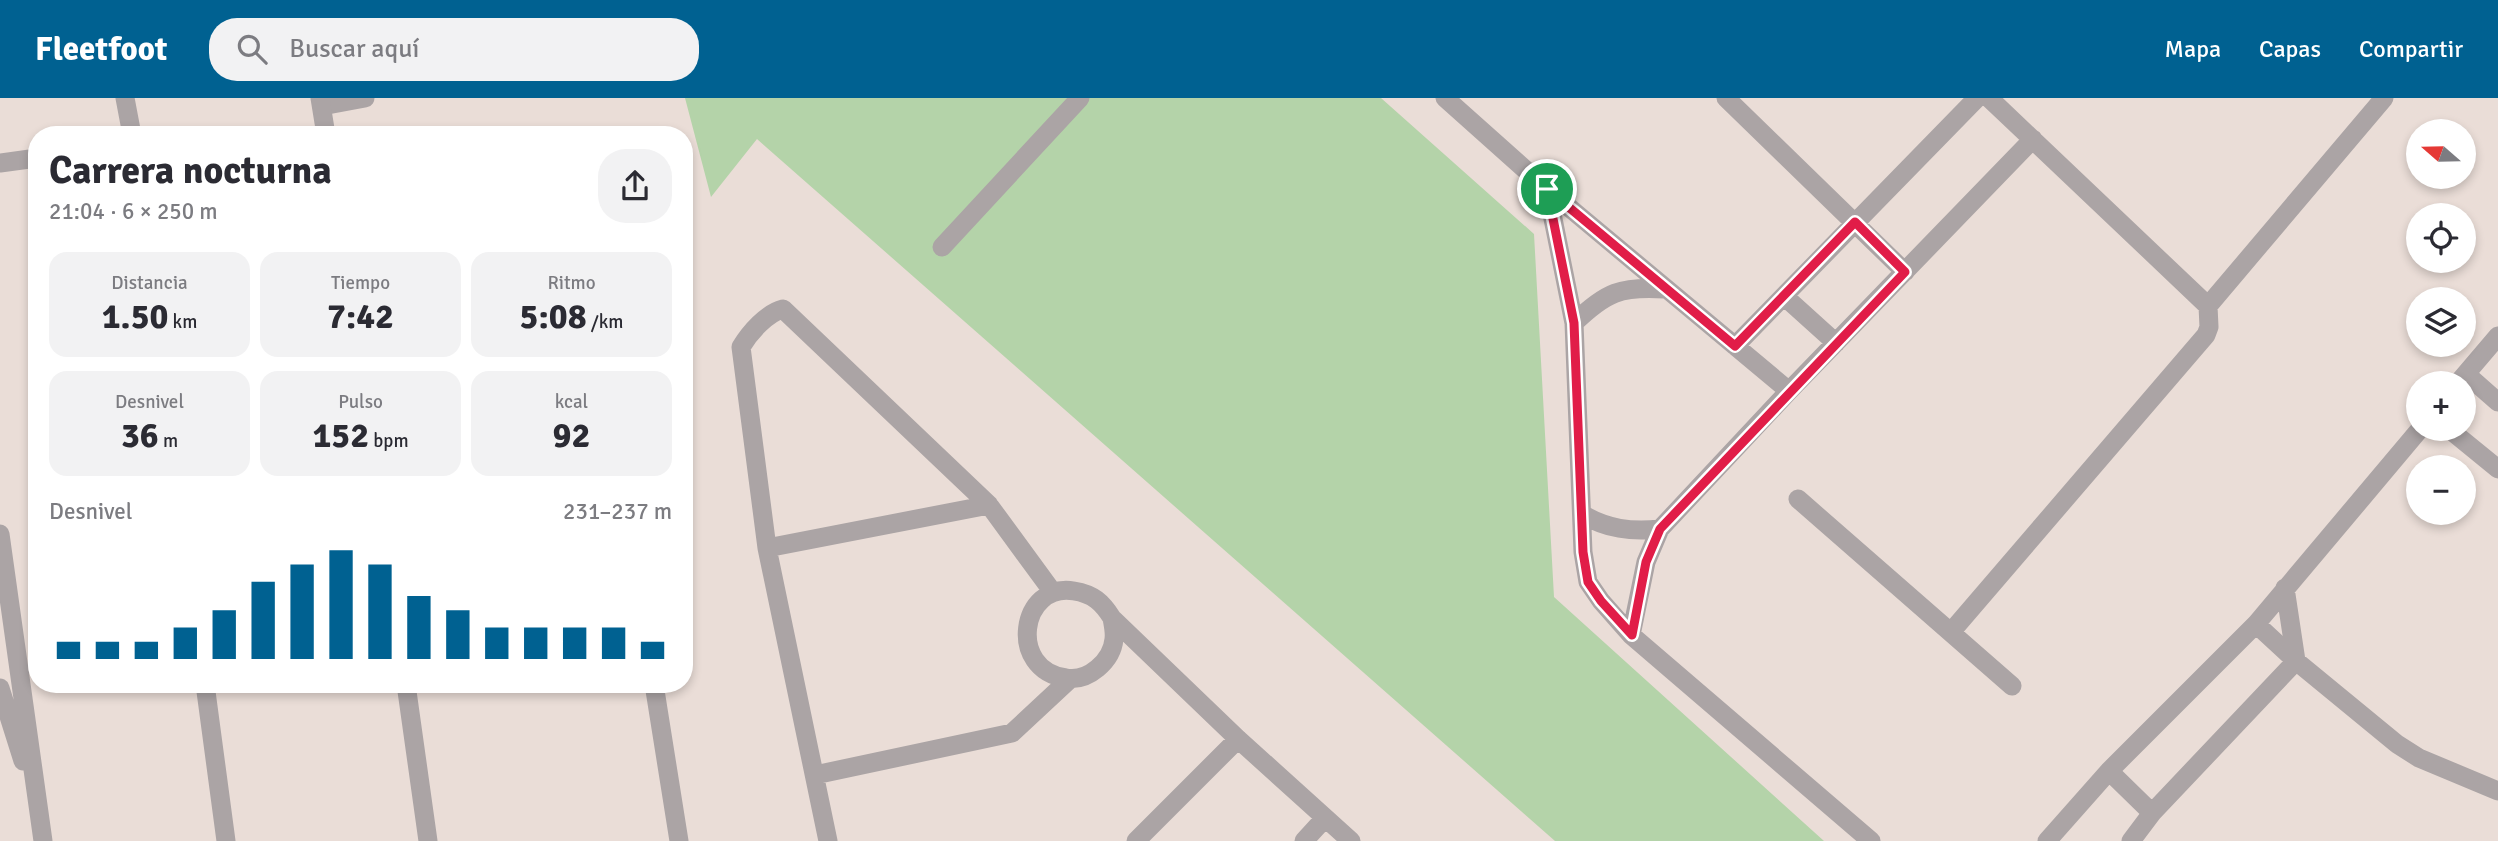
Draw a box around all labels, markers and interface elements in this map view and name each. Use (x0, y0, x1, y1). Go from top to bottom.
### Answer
search box (209, 18, 699, 81)
text: Fleetfoot (35, 29, 167, 70)
icon: search (233, 30, 271, 68)
text: Buscar aquí (289, 33, 419, 65)
text: Mapa (2165, 34, 2221, 64)
text: Capas (2259, 34, 2321, 64)
text: Compartir (2359, 34, 2463, 64)
north arrow (2406, 119, 2476, 189)
map controls (2406, 119, 2476, 525)
text: Carrera nocturna (49, 147, 332, 194)
button: share (598, 149, 672, 223)
pin (1517, 159, 1577, 219)
icon: arrive (1528, 170, 1566, 208)
text: 21:04 · 6 × 250 m (49, 197, 218, 226)
button: locate (2406, 203, 2476, 273)
text: Distancia (111, 271, 188, 295)
text: Tiempo (331, 271, 390, 295)
text: Ritmo (547, 271, 596, 295)
button: layers (2406, 287, 2476, 357)
text: 1.50 (102, 295, 168, 338)
text: 7:42 (327, 295, 394, 338)
text: 5:08 (520, 295, 587, 338)
text: km (168, 310, 197, 334)
text: /km (587, 310, 623, 334)
button: + (2406, 371, 2476, 441)
text: Desnivel (115, 390, 184, 414)
text: Pulso (338, 390, 383, 414)
text: kcal (555, 390, 588, 414)
text: 36 (121, 414, 159, 457)
text: 152 (312, 414, 369, 457)
text: 92 (553, 414, 590, 457)
text: m (159, 429, 178, 453)
text: bpm (369, 429, 409, 453)
button: − (2406, 455, 2476, 525)
text: Desnivel (49, 497, 132, 526)
text: 231–237 m (563, 497, 672, 526)

